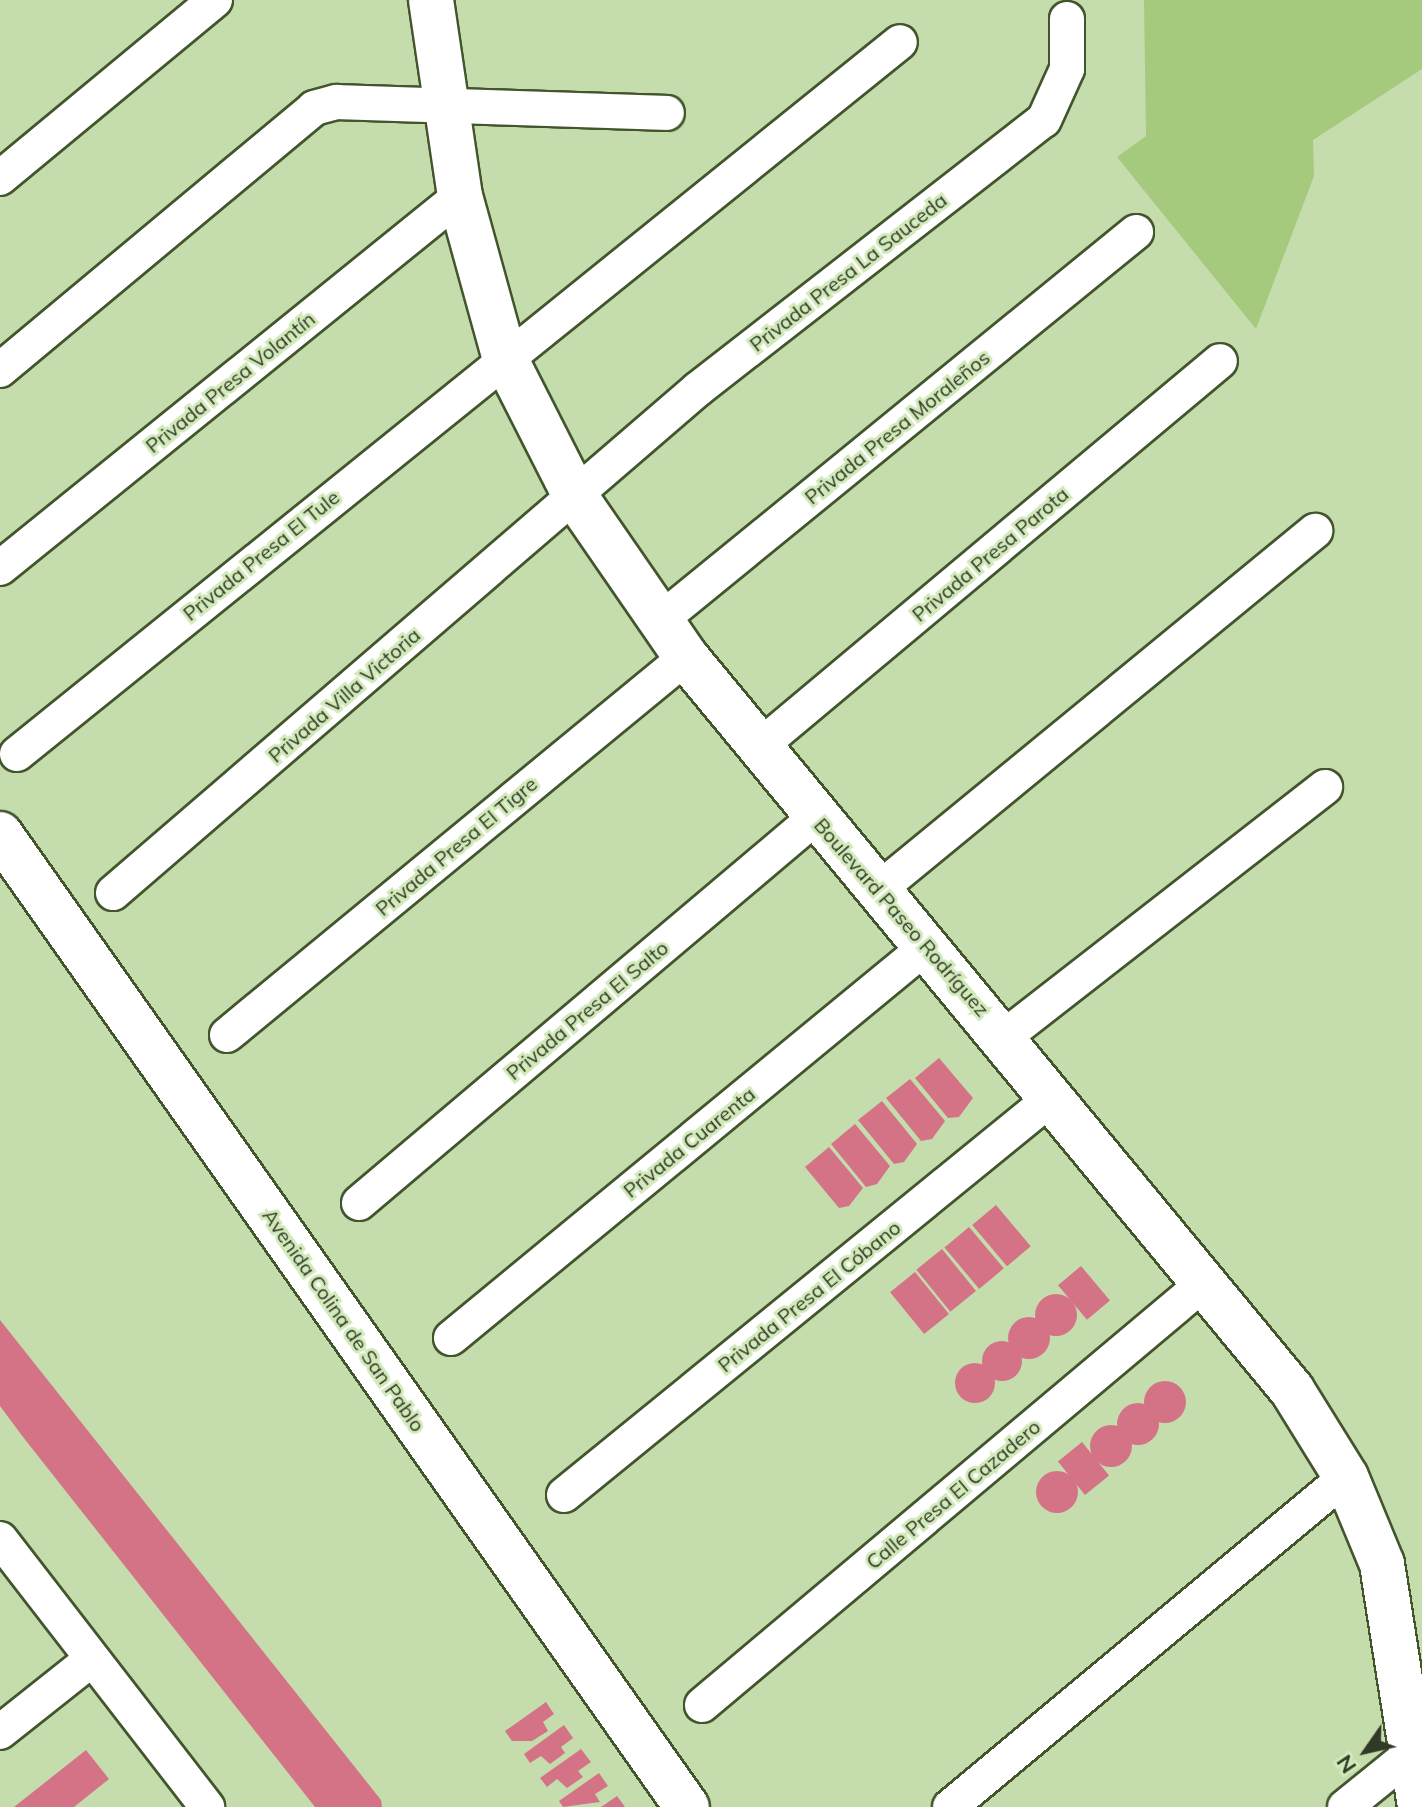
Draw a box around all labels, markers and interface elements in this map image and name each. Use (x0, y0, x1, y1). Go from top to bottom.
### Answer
street label: Privada Presa La Sauceda (745, 188, 951, 356)
street label: Privada Presa Volantín (141, 306, 319, 458)
street label: Privada Presa Moraleños (800, 345, 994, 509)
street label: Privada Presa Parota (907, 482, 1073, 626)
street label: Privada Presa El Tule (178, 485, 344, 625)
street label: Privada Villa Victoria (263, 623, 425, 767)
street label: Privada Presa El Tigre (370, 772, 542, 920)
street label: Boulevard Paseo Rodríguez (809, 813, 995, 1021)
street label: Privada Presa El Salto (501, 935, 673, 1085)
street label: Privada Cuarenta (618, 1082, 760, 1202)
street label: Avenida Colina de San Pablo (258, 1204, 430, 1436)
street label: Privada Presa El Cóbano (713, 1215, 905, 1377)
street label: Calle Presa El Cazadero (861, 1414, 1045, 1574)
north arrow (1326, 1711, 1406, 1791)
text: N (1330, 1750, 1362, 1779)

